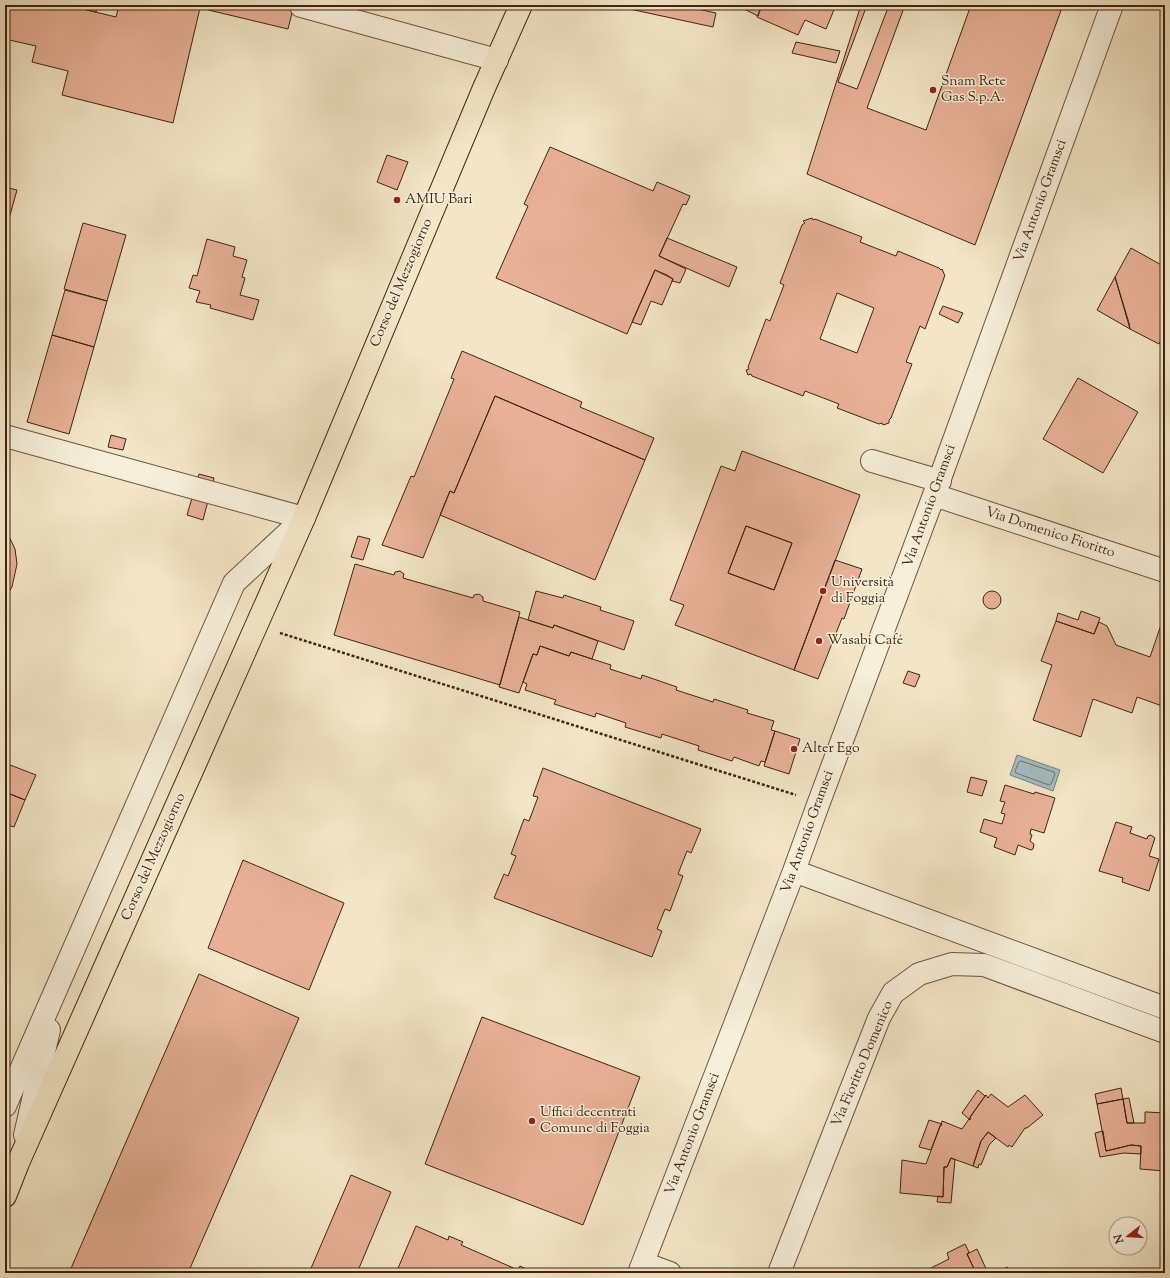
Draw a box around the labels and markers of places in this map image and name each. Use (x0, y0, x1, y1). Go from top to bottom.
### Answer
place label: Snam Rete Gas S.p.A. (941, 72, 1006, 108)
marker: Snam Rete Gas S.p.A. (928, 85, 938, 95)
place label: AMIU Bari (405, 190, 473, 210)
marker: AMIU Bari (392, 195, 402, 205)
place label: Università di Foggia (831, 573, 894, 609)
marker: Università di Foggia (818, 586, 828, 596)
place label: Wasabi Café (827, 631, 903, 651)
marker: Wasabi Café (814, 636, 824, 646)
place label: Alter Ego (802, 739, 860, 759)
marker: Alter Ego (789, 744, 799, 754)
place label: Uffici decentrati Comune di Foggia (540, 1103, 650, 1139)
marker: Uffici decentrati Comune di Foggia (527, 1116, 537, 1126)

